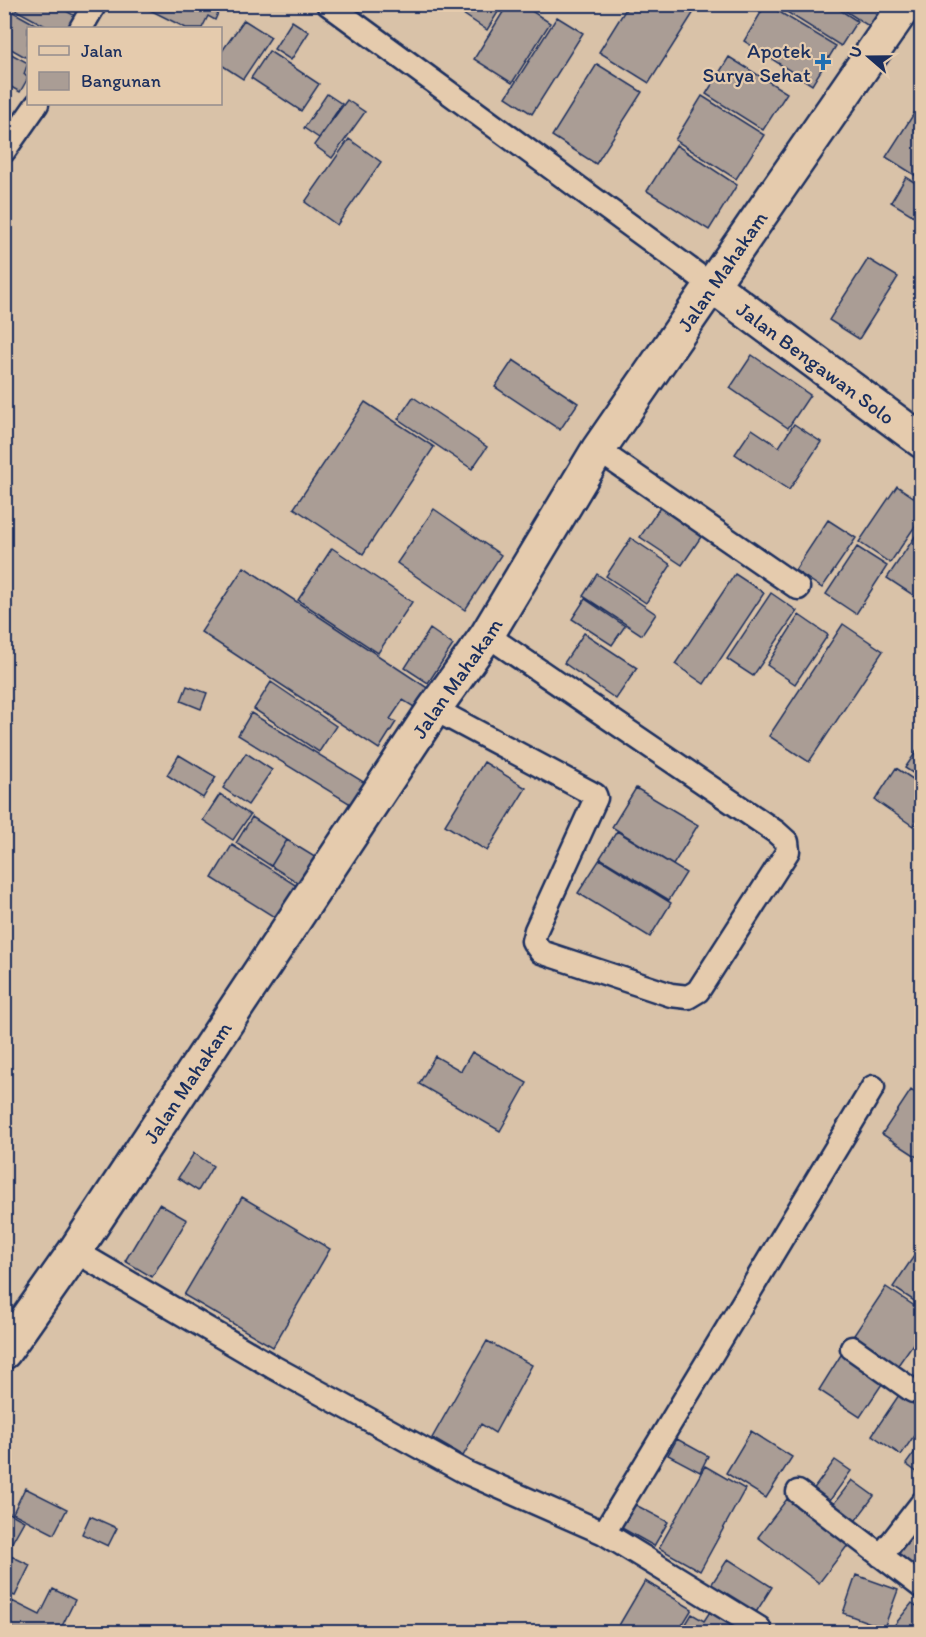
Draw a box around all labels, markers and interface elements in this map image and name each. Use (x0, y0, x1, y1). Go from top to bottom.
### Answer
legend (27, 27, 222, 105)
north arrow (839, 27, 899, 87)
place label: Apotek Surya Sehat (703, 38, 811, 87)
text: Jalan (81, 40, 123, 62)
text: U (845, 44, 866, 60)
marker: Apotek Surya Sehat (816, 55, 830, 69)
text: Bangunan (81, 70, 161, 92)
street label: Jalan Mahakam (671, 206, 772, 336)
street label: Jalan Bengawan Solo (732, 296, 900, 429)
street label: Jalan Mahakam (406, 613, 507, 743)
street label: Jalan Mahakam (137, 1016, 236, 1148)

